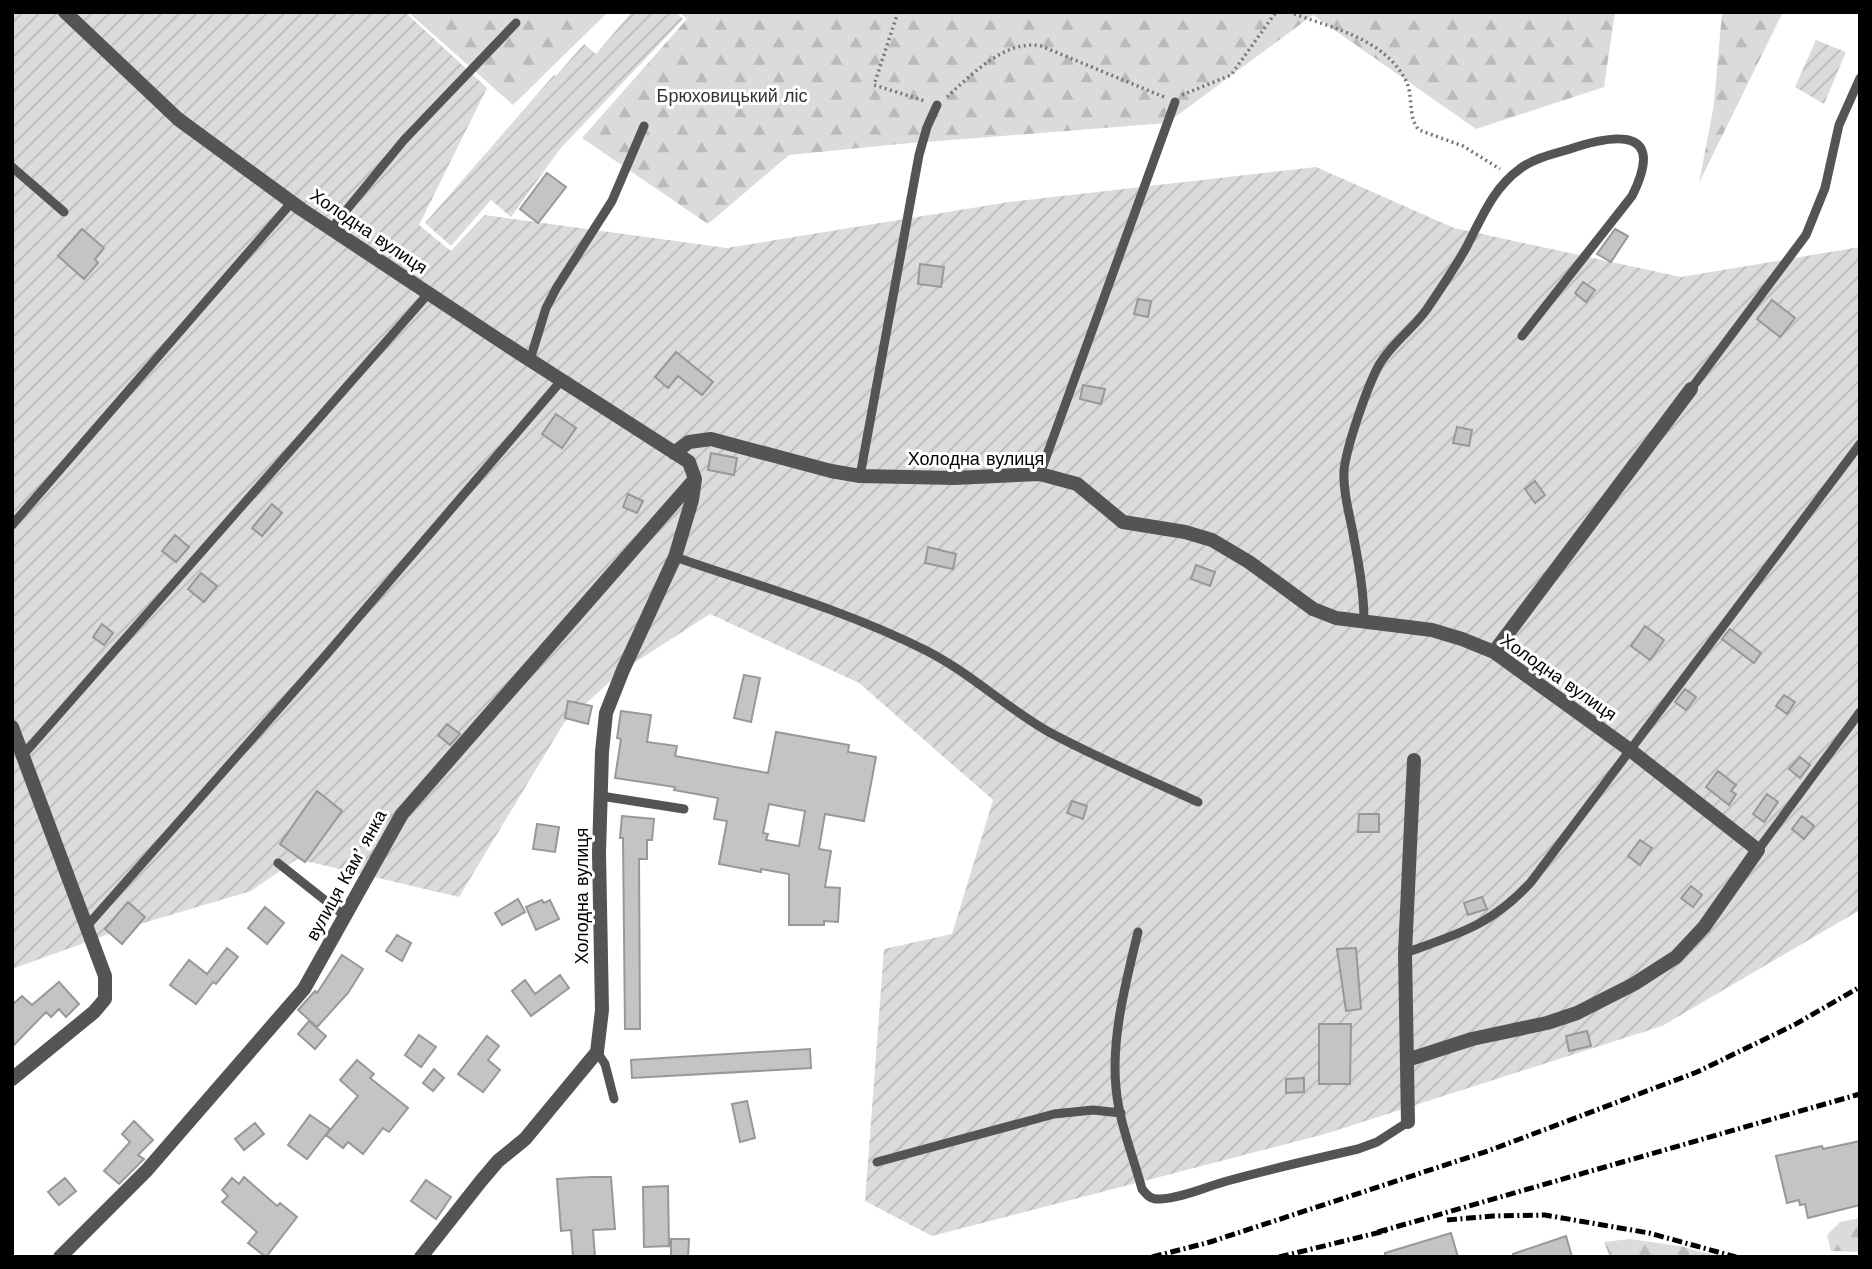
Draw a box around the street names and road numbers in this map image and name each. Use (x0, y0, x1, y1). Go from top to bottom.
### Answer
street label: Холодна вулиця (306, 184, 432, 278)
street label: Холодна вулиця (908, 448, 1044, 469)
street label: Холодна вулиця (1497, 629, 1621, 725)
street label: вулиця Камʼянка (301, 805, 391, 944)
street label: Холодна вулиця (571, 828, 592, 964)

